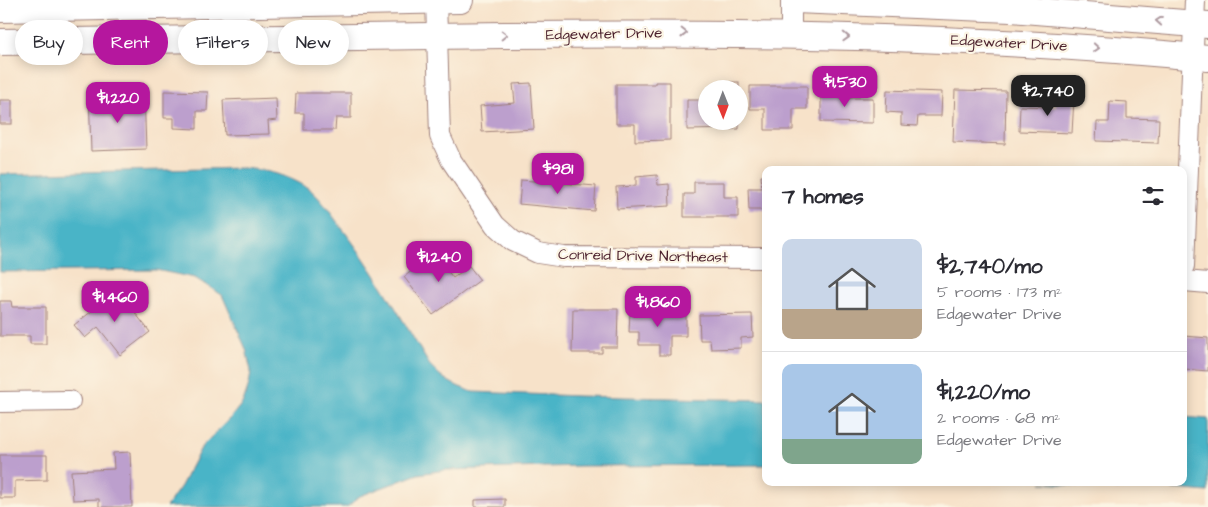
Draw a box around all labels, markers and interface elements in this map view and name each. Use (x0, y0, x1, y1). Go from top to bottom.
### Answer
one-way arrow (1155, 15, 1163, 26)
chip: Buy (15, 20, 83, 65)
chip: Rent (93, 20, 168, 65)
chip: Filters (178, 20, 268, 65)
chip: New (278, 20, 349, 65)
street label: Edgewater Drive (545, 22, 663, 47)
one-way arrow (680, 28, 688, 39)
street label: Edgewater Drive (950, 29, 1068, 58)
one-way arrow (500, 30, 508, 40)
one-way arrow (842, 31, 850, 42)
one-way arrow (1092, 42, 1100, 53)
pin: $1,530 (804, 66, 886, 108)
text: $1,530 (823, 71, 867, 93)
pin: $2,740 (1007, 74, 1089, 117)
north arrow (698, 80, 748, 130)
map controls (698, 80, 748, 130)
text: $2,740 (1022, 80, 1074, 102)
pin: $1,220 (77, 82, 159, 124)
text: $1,220 (97, 87, 139, 109)
pin: $981 (528, 152, 588, 195)
text: $981 (543, 158, 573, 180)
text: 7 homes (782, 182, 864, 211)
icon: filters (1139, 182, 1167, 210)
pin: $1,240 (398, 240, 480, 283)
street label: Conreid Drive Northeast (558, 244, 728, 268)
text: $1,240 (417, 246, 461, 268)
text: $2,740/mo (937, 252, 1043, 281)
icon: home (822, 259, 882, 319)
pin: $1,460 (74, 280, 156, 323)
text: 5 rooms · 173 m² (937, 281, 1062, 303)
text: $1,460 (93, 286, 137, 308)
pin: $1,860 (617, 286, 699, 328)
text: $1,860 (636, 291, 680, 313)
text: Edgewater Drive (937, 303, 1062, 325)
text: $1,220/mo (937, 378, 1030, 407)
icon: home (822, 384, 882, 444)
text: 2 rooms · 68 m² (937, 407, 1060, 429)
text: Edgewater Drive (937, 429, 1062, 451)

